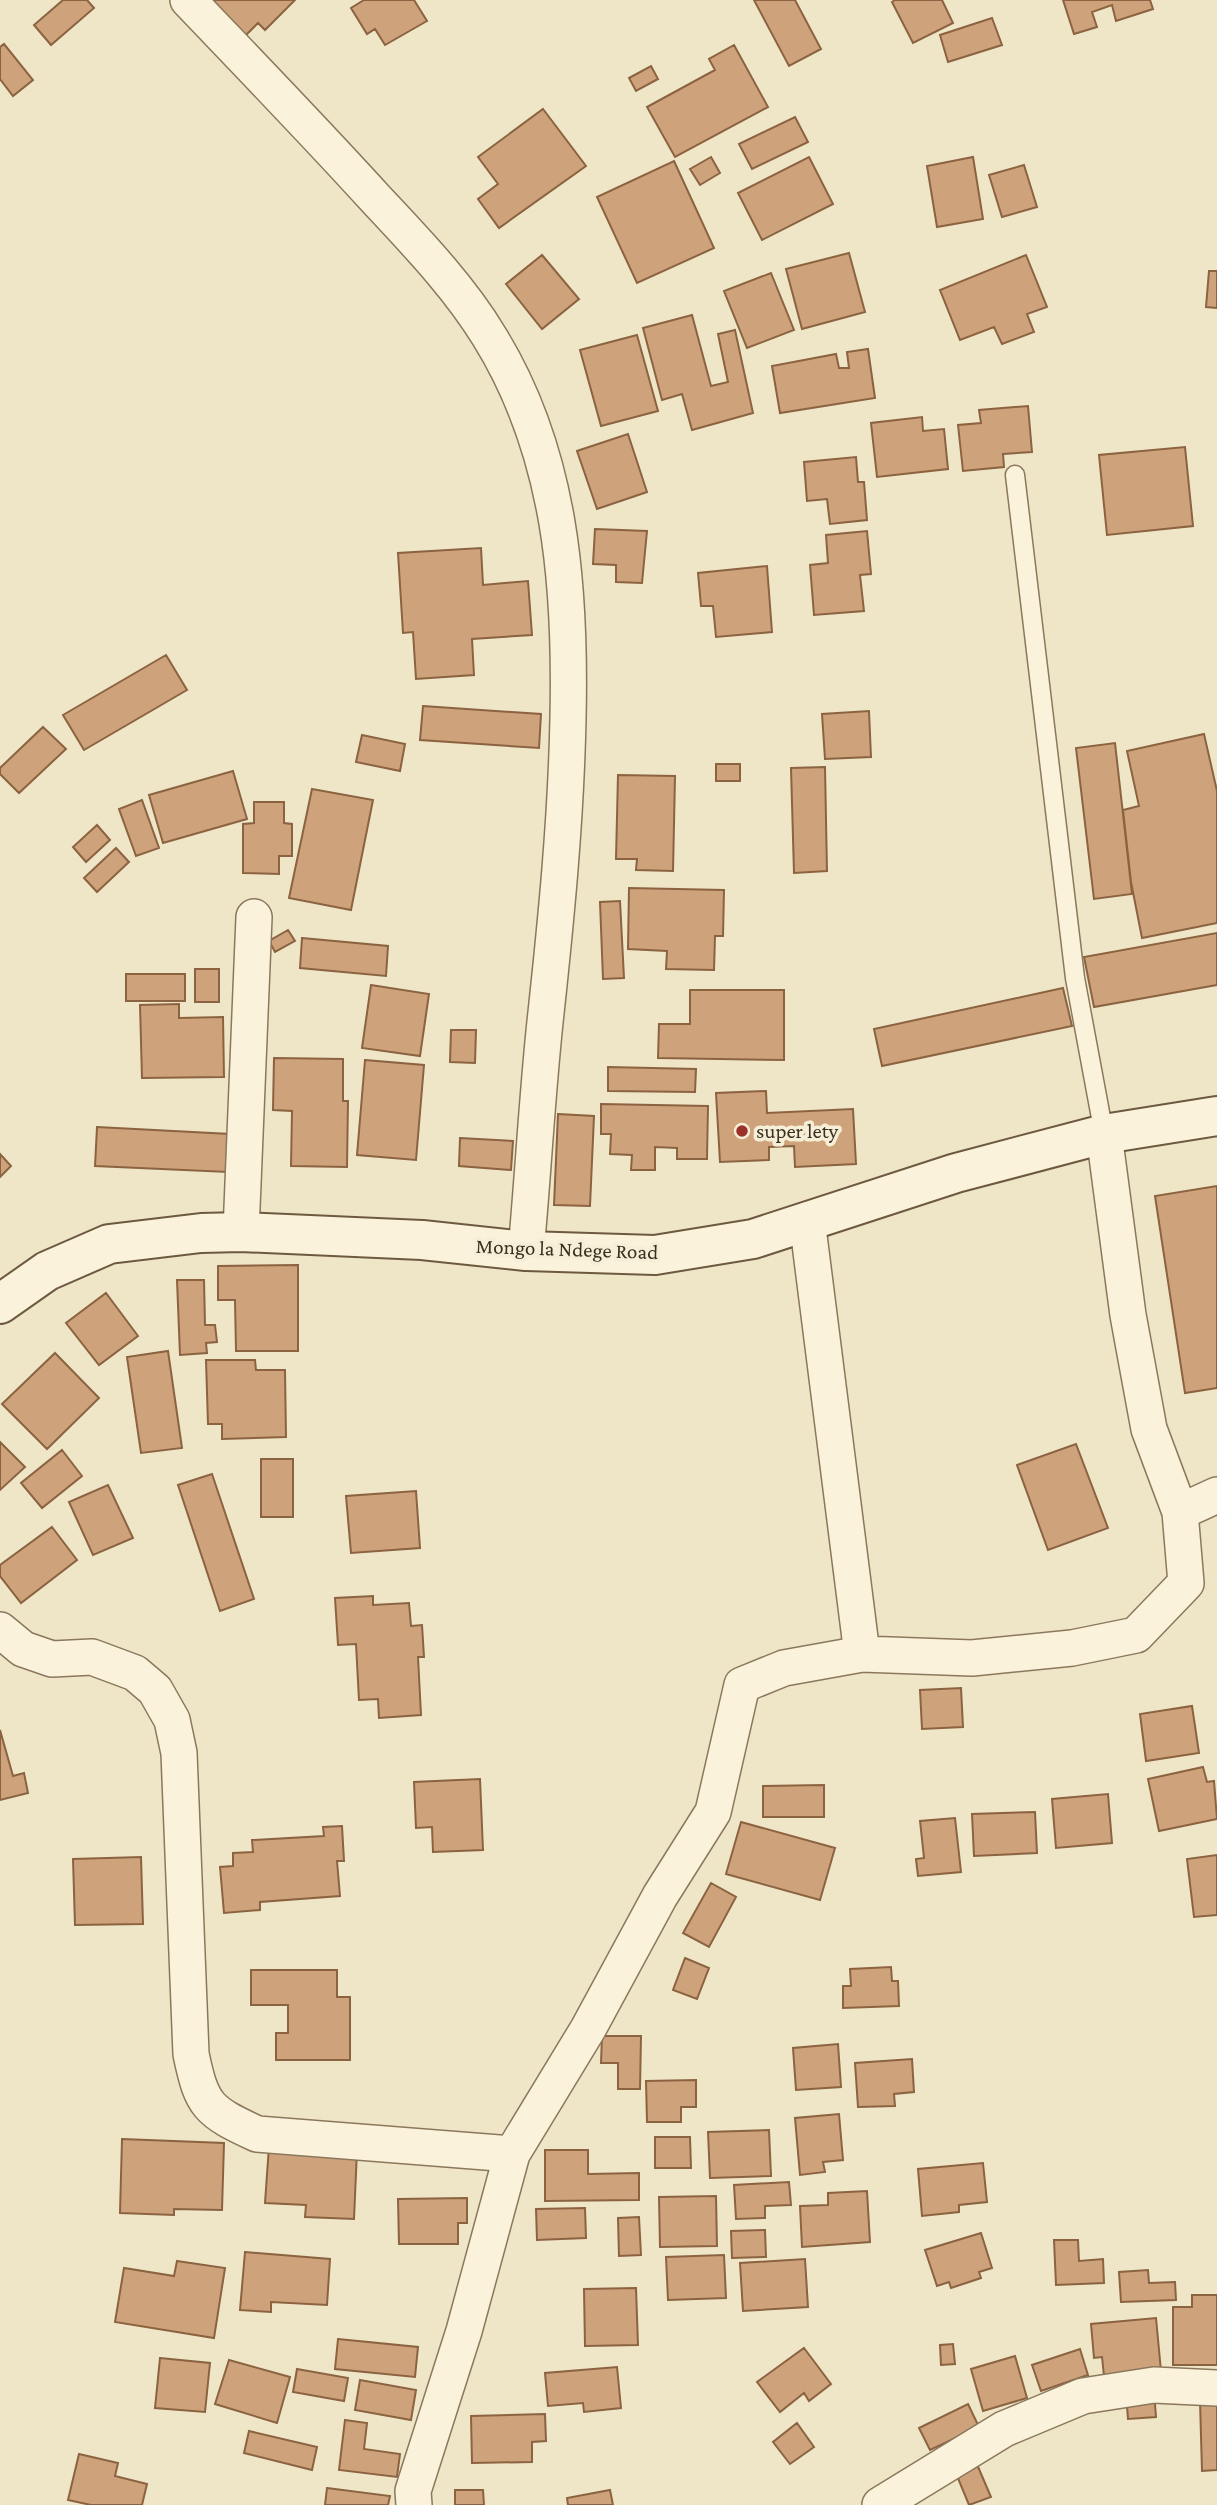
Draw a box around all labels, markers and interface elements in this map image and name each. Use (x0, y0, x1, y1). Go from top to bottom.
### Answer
place label: super lety (756, 1119, 839, 1143)
marker: super lety (734, 1123, 750, 1139)
street label: Mongo la Ndege Road (475, 1234, 659, 1264)

